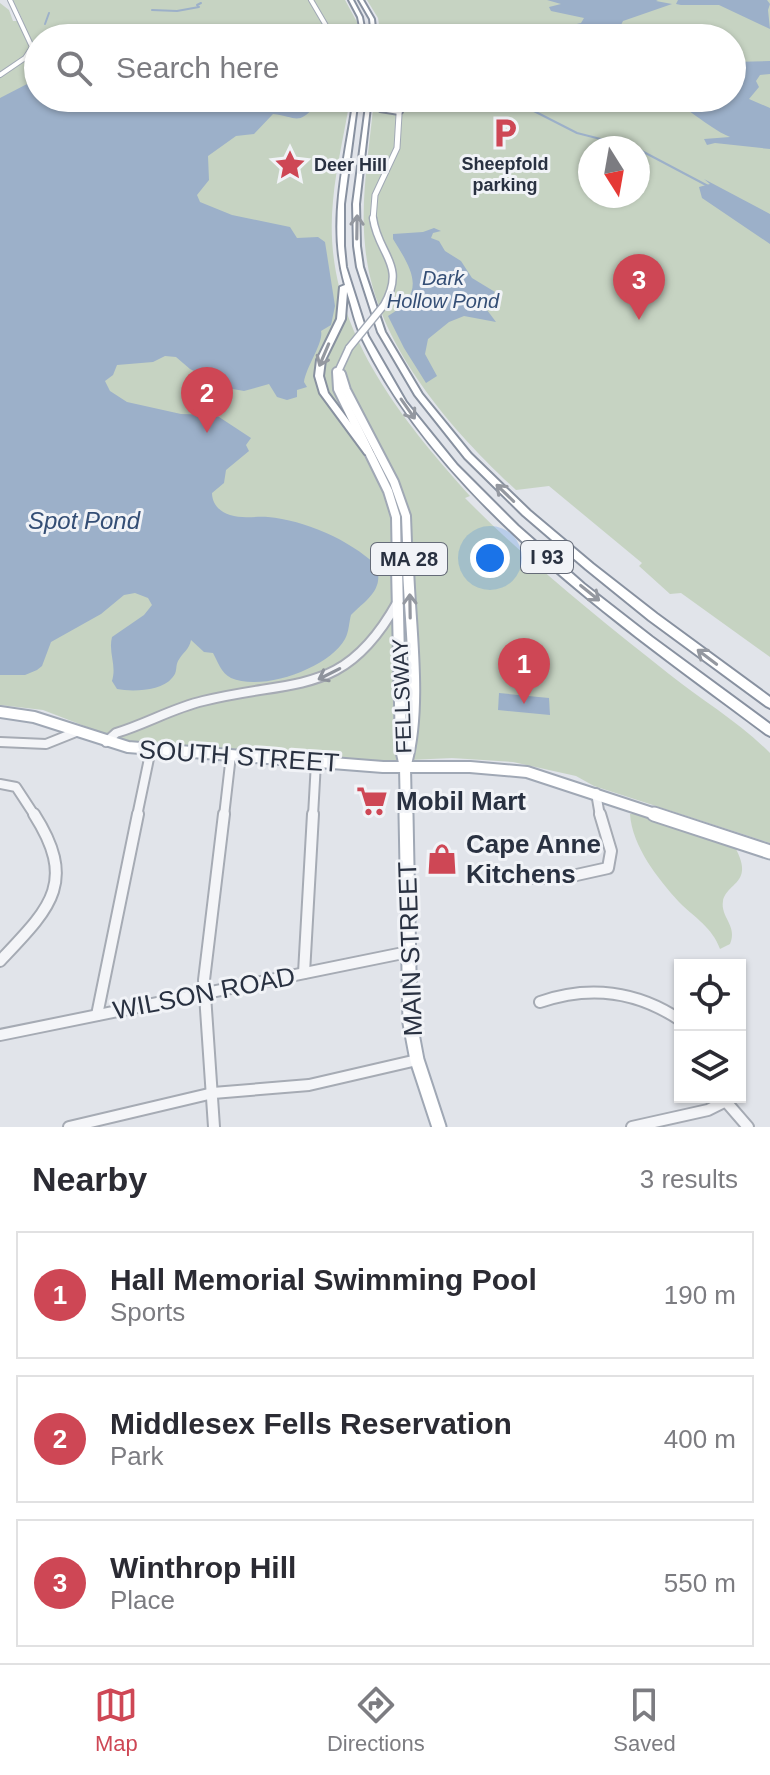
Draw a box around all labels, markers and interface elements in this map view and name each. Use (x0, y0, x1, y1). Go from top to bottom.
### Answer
search box (24, 24, 746, 112)
icon: search (52, 46, 96, 90)
text: Search here (116, 51, 279, 84)
parking icon: Sheepfold parking (488, 116, 522, 150)
north arrow (578, 136, 650, 208)
place icon: Deer Hill (273, 148, 307, 182)
place label: Sheepfold parking (461, 154, 549, 195)
place label: Deer Hill (314, 155, 387, 175)
one-way arrow (349, 214, 364, 241)
pin: 3 (613, 254, 665, 320)
water label: Dark Hollow Pond (387, 267, 500, 312)
one-way arrow (316, 342, 330, 367)
pin: 2 (181, 367, 233, 433)
one-way arrow (400, 397, 416, 419)
one-way arrow (496, 484, 516, 503)
water label: Spot Pond (28, 507, 141, 534)
your location (470, 538, 510, 578)
road number: I 93 (521, 541, 573, 573)
road number: MA 28 (371, 543, 447, 575)
one-way arrow (579, 584, 600, 602)
one-way arrow (403, 593, 418, 620)
street label: FELLSWAY (387, 638, 416, 754)
pin: 1 (498, 638, 550, 704)
one-way arrow (697, 648, 719, 665)
one-way arrow (318, 666, 342, 682)
street label: SOUTH STREET (138, 734, 340, 778)
supermarket icon: Mobil Mart (355, 784, 389, 818)
place label: Mobil Mart (396, 786, 526, 816)
place label: Cape Anne Kitchens (466, 829, 601, 889)
shop icon: Cape Anne Kitchens (425, 842, 459, 876)
street label: MAIN STREET (392, 861, 428, 1037)
map controls (674, 959, 746, 1103)
button: locate (674, 959, 746, 1031)
street label: WILSON ROAD (110, 961, 298, 1025)
button: layers (674, 1031, 746, 1103)
text: Nearby (32, 1160, 147, 1198)
text: 3 results (640, 1164, 738, 1194)
text: Hall Memorial Swimming Pool (110, 1263, 537, 1296)
text: 1 (53, 1280, 67, 1310)
text: 190 m (664, 1280, 736, 1310)
text: Sports (110, 1297, 185, 1327)
text: Middlesex Fells Reservation (110, 1407, 512, 1440)
text: 2 (53, 1424, 67, 1454)
text: 400 m (664, 1424, 736, 1454)
text: Park (110, 1441, 163, 1471)
text: Winthrop Hill (110, 1551, 296, 1584)
text: 3 (53, 1568, 67, 1598)
text: 550 m (664, 1568, 736, 1598)
text: Place (110, 1585, 175, 1615)
tab: Map (94, 1683, 138, 1757)
tab: Directions (327, 1683, 425, 1757)
tab: Saved (613, 1683, 676, 1757)

